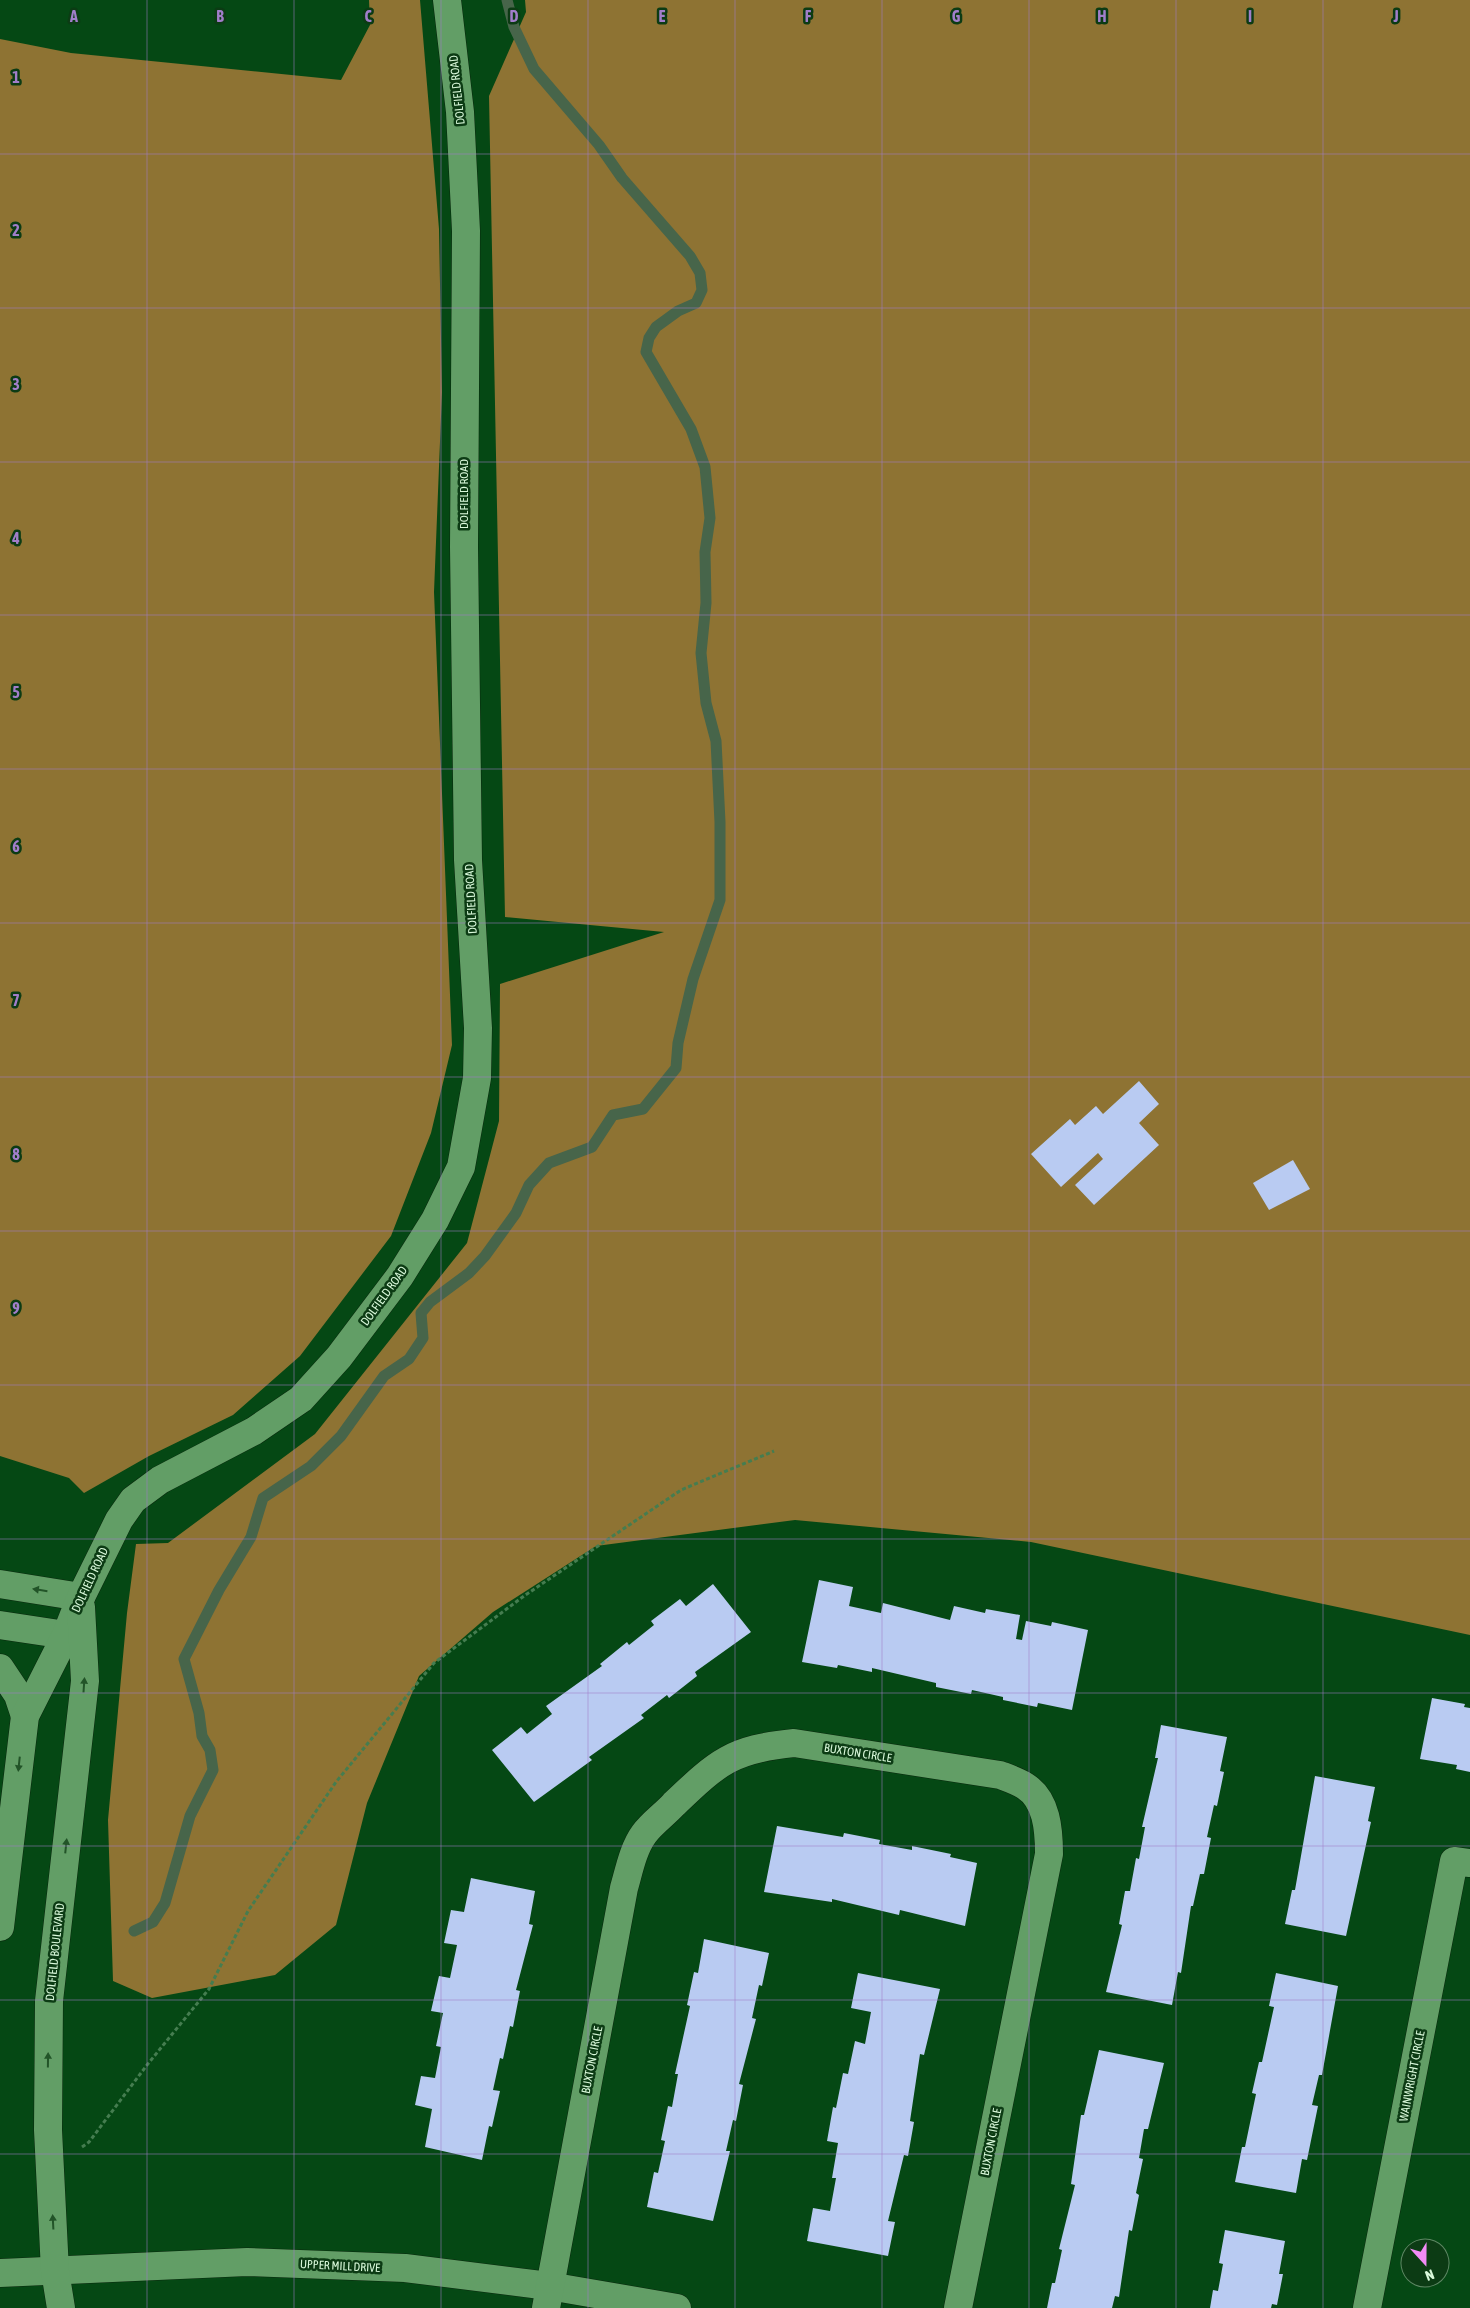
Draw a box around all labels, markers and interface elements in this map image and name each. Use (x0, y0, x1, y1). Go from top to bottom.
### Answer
text: A (69, 7, 78, 25)
text: B (216, 7, 224, 25)
text: C (364, 7, 372, 25)
text: D (510, 7, 519, 25)
text: E (659, 7, 666, 25)
text: F (805, 7, 812, 25)
text: G (952, 7, 961, 25)
text: H (1097, 7, 1107, 25)
text: I (1248, 7, 1252, 25)
text: J (1392, 7, 1399, 25)
street label: DOLFIELD ROAD (446, 54, 468, 125)
text: 1 (12, 68, 20, 86)
text: 2 (12, 221, 20, 239)
text: 3 (12, 375, 20, 393)
street label: DOLFIELD ROAD (457, 459, 471, 529)
text: 4 (11, 529, 20, 547)
text: 5 (12, 683, 20, 701)
text: 6 (12, 837, 20, 855)
street label: DOLFIELD ROAD (462, 863, 480, 934)
text: 7 (12, 991, 20, 1009)
text: 8 (12, 1145, 20, 1163)
street label: DOLFIELD ROAD (358, 1263, 410, 1328)
text: 9 (12, 1299, 20, 1317)
street label: DOLFIELD ROAD (69, 1545, 111, 1615)
one-way arrow (32, 1586, 48, 1594)
one-way arrow (81, 1676, 89, 1692)
street label: BUXTON CIRCLE (823, 1741, 893, 1765)
one-way arrow (15, 1757, 23, 1773)
one-way arrow (62, 1838, 70, 1854)
street label: DOLFIELD BOULEVARD (43, 1902, 67, 2002)
street label: BUXTON CIRCLE (579, 2025, 605, 2095)
street label: WAINWRIGHT CIRCLE (1396, 2030, 1428, 2122)
one-way arrow (44, 2051, 52, 2067)
street label: BUXTON CIRCLE (978, 2107, 1004, 2177)
one-way arrow (48, 2214, 56, 2230)
north arrow (1400, 2238, 1450, 2288)
street label: UPPER MILL DRIVE (299, 2257, 381, 2275)
text: N (1423, 2266, 1436, 2284)

